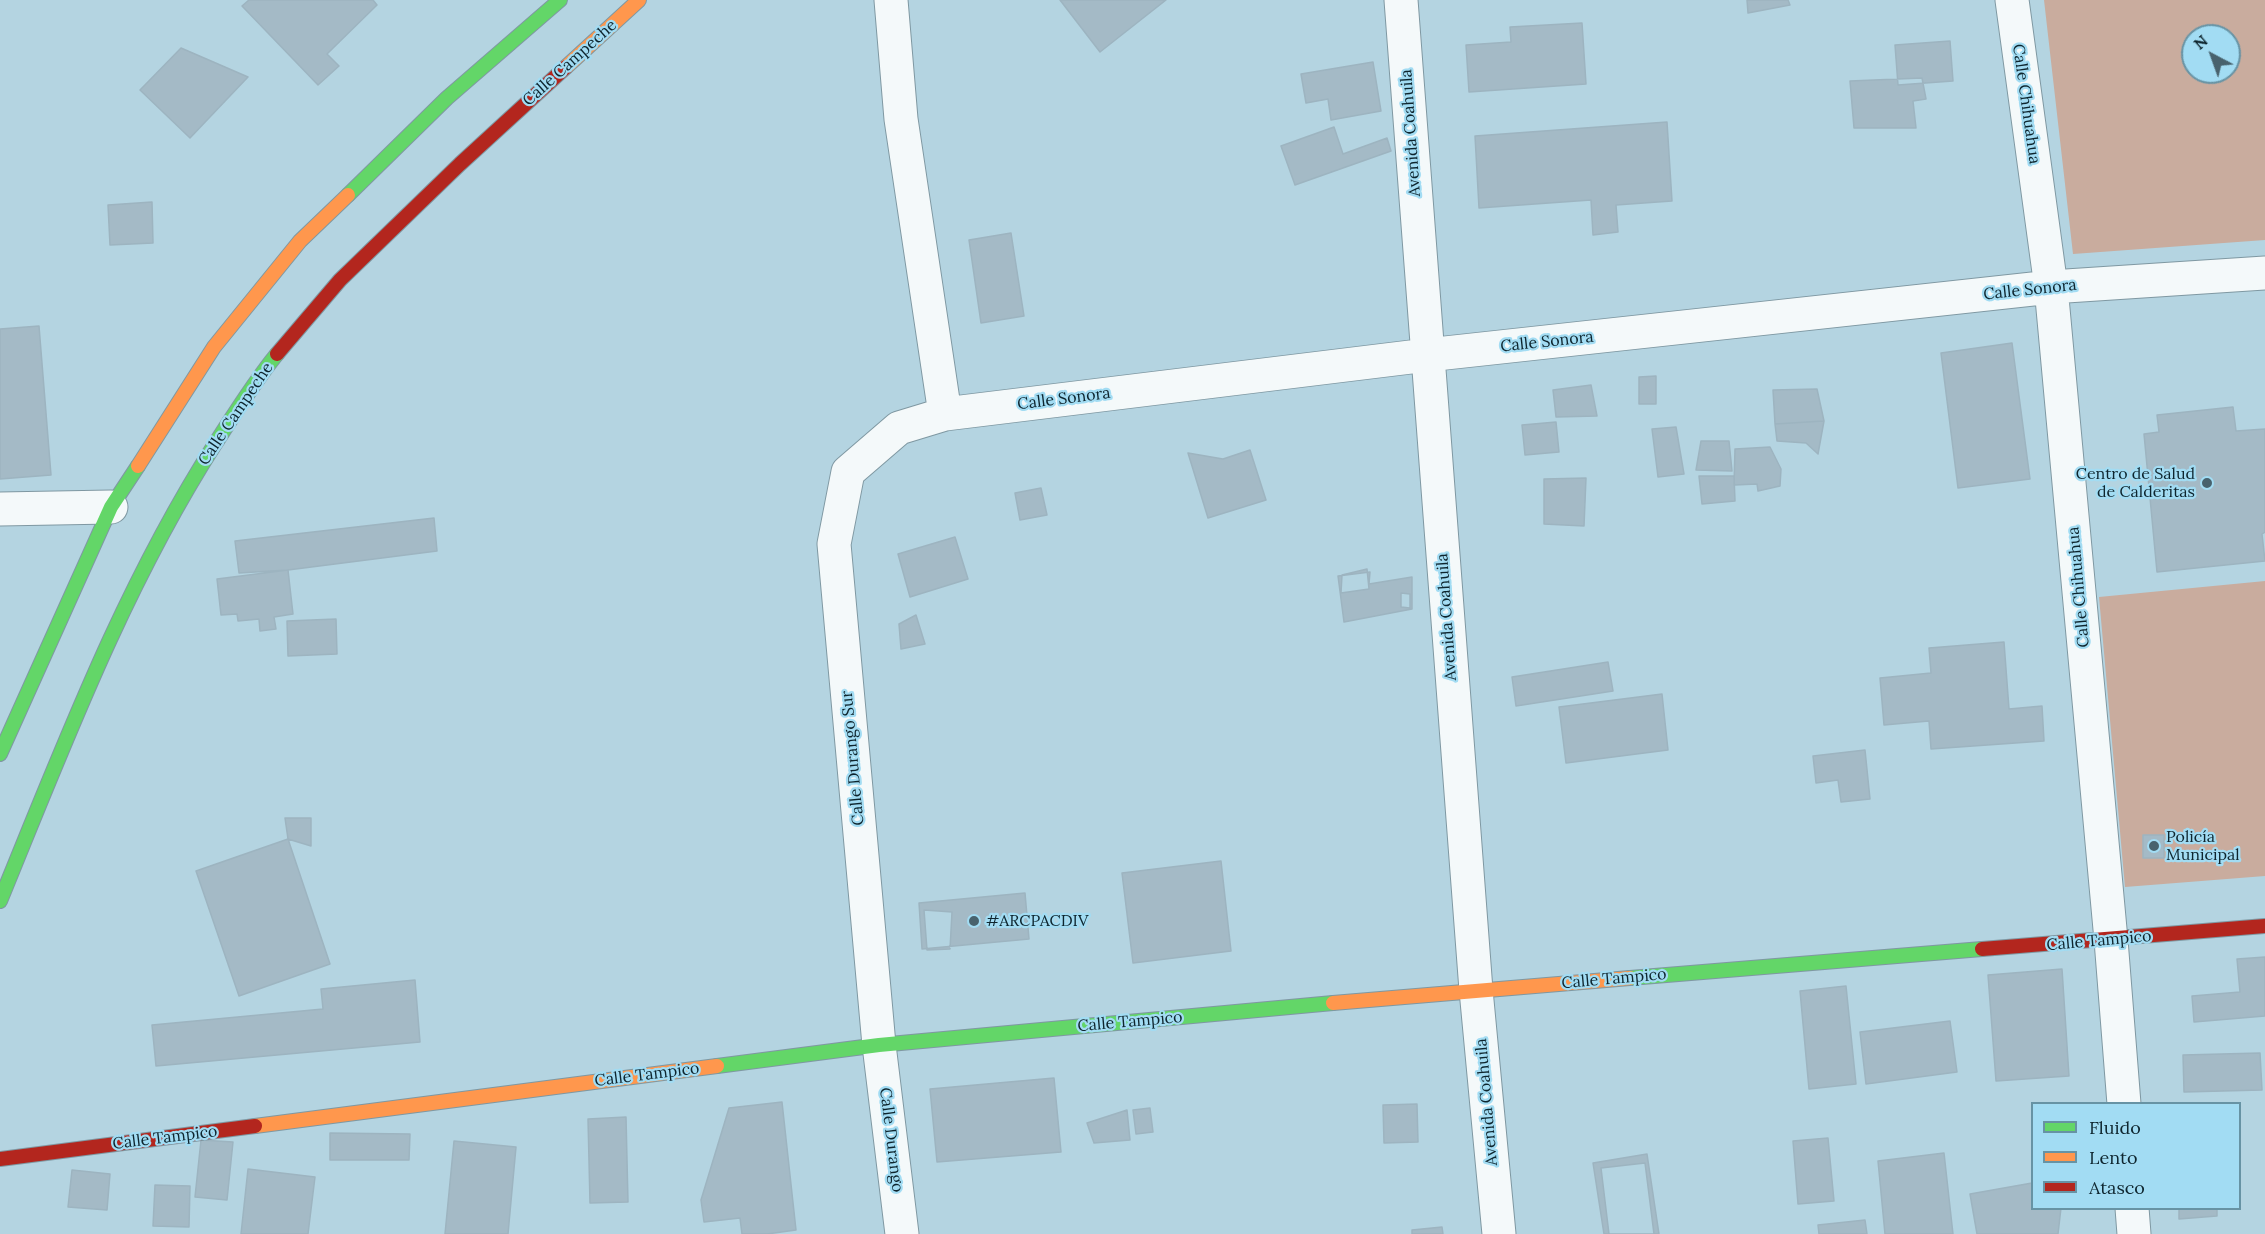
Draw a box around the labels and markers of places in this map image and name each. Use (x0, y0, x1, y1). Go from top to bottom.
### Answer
place label: Centro de Salud de Calderitas (2076, 464, 2195, 502)
marker: Centro de Salud de Calderitas (2200, 476, 2214, 490)
place label: Policía Municipal (2166, 827, 2240, 865)
marker: Policía Municipal (2147, 839, 2161, 853)
place label: #ARCPACDIV (986, 911, 1088, 931)
marker: #ARCPACDIV (967, 914, 981, 928)

